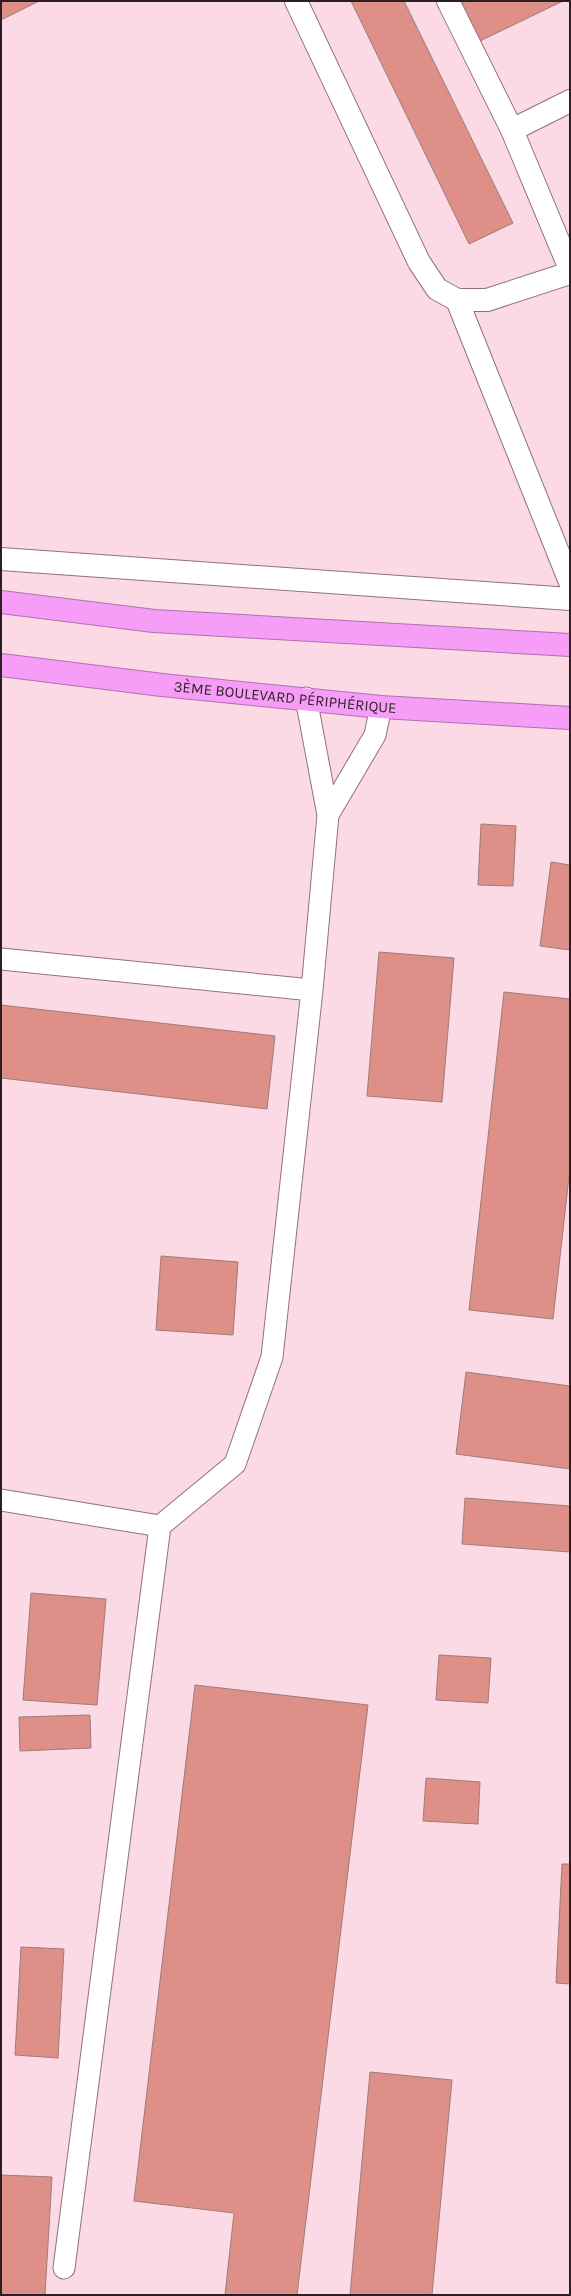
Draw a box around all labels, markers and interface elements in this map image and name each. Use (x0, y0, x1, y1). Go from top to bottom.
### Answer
street label: 3ÈME BOULEVARD PÉRIPHÉRIQUE (173, 677, 397, 717)

